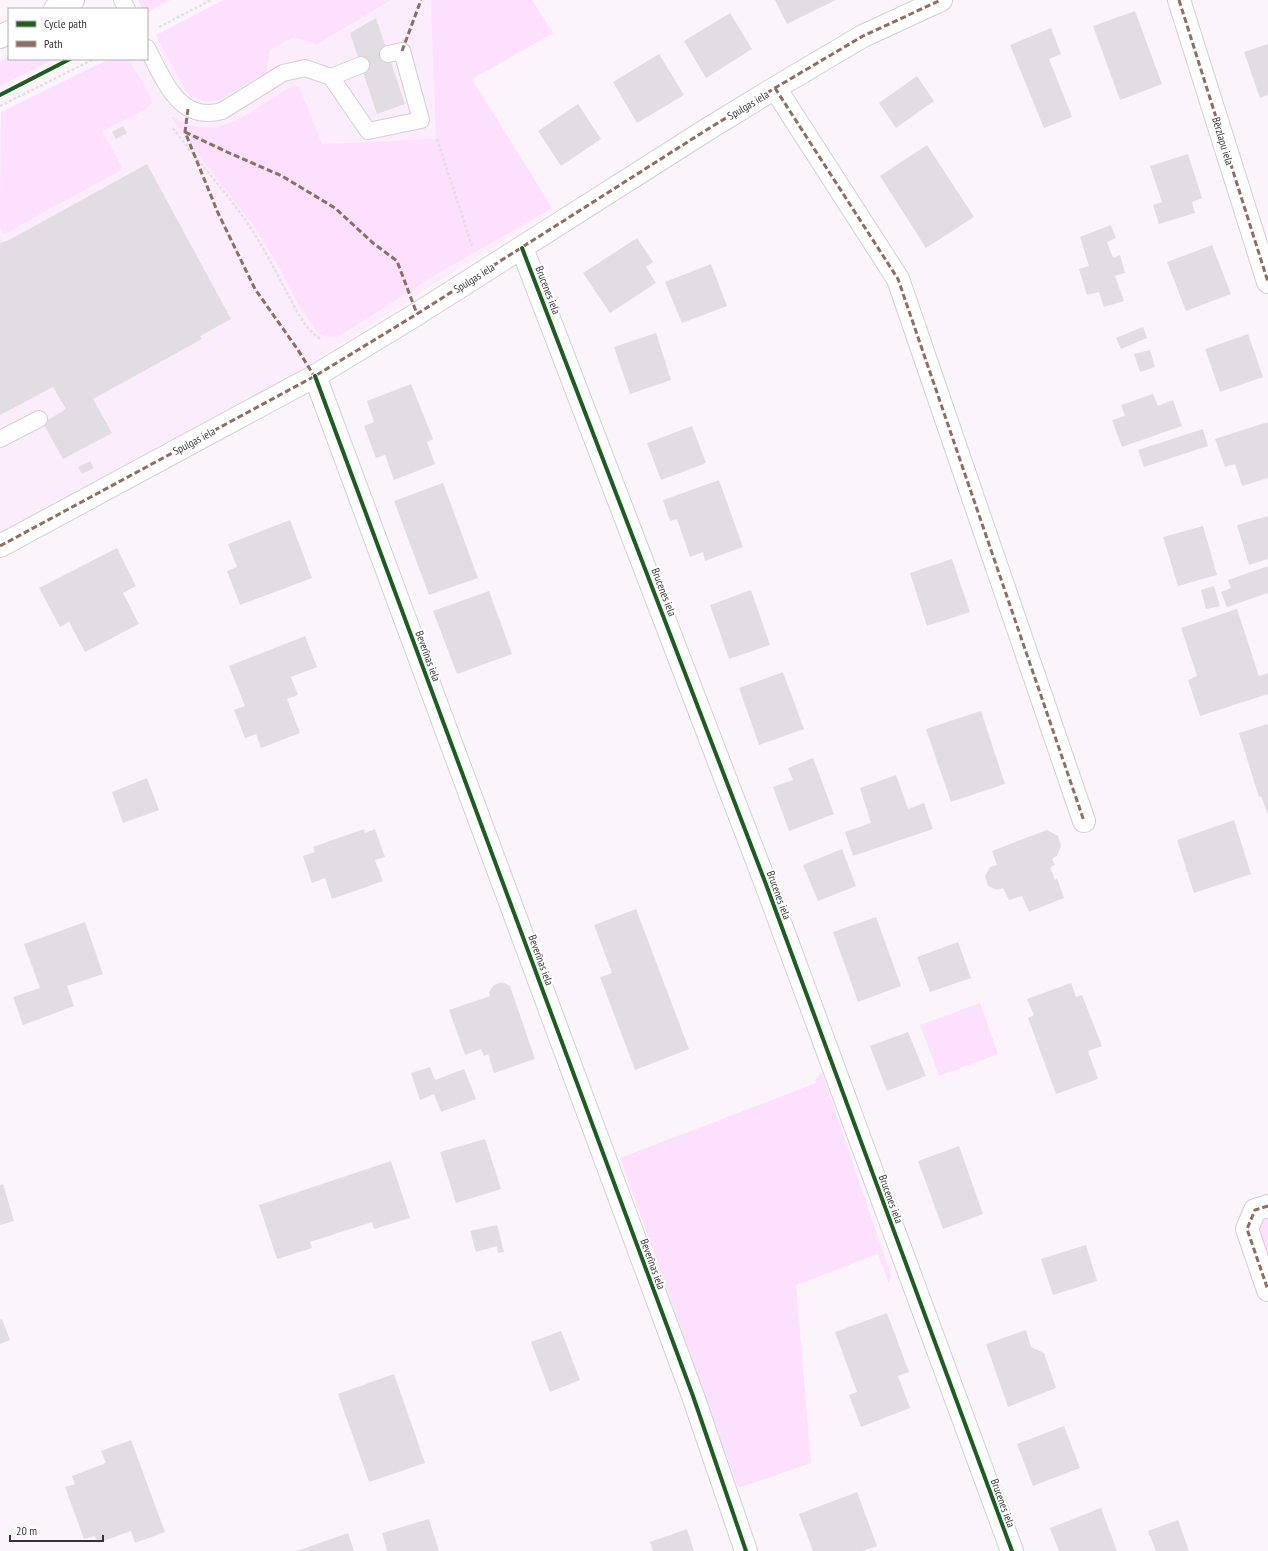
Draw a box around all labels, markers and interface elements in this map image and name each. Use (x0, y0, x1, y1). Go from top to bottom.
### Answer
legend (8, 8, 148, 60)
text: Cycle path (44, 16, 87, 31)
text: Path (44, 36, 62, 51)
street label: Spulgas iela (725, 87, 771, 123)
street label: Bērzlapu iela (1209, 115, 1237, 167)
street label: Spulgas iela (451, 260, 497, 296)
street label: Brucenes iela (532, 264, 564, 316)
street label: Spulgas iela (170, 424, 218, 458)
street label: Brucenes iela (648, 566, 680, 618)
street label: Beverīnas iela (412, 629, 444, 683)
street label: Brucenes iela (764, 869, 794, 921)
street label: Beverīnas iela (525, 933, 557, 987)
street label: Brucenes iela (876, 1173, 906, 1225)
street label: Beverīnas iela (637, 1237, 669, 1291)
street label: Brucenes iela (988, 1477, 1018, 1529)
scale bar (10, 1517, 103, 1543)
text: 20 m (16, 1523, 37, 1538)

